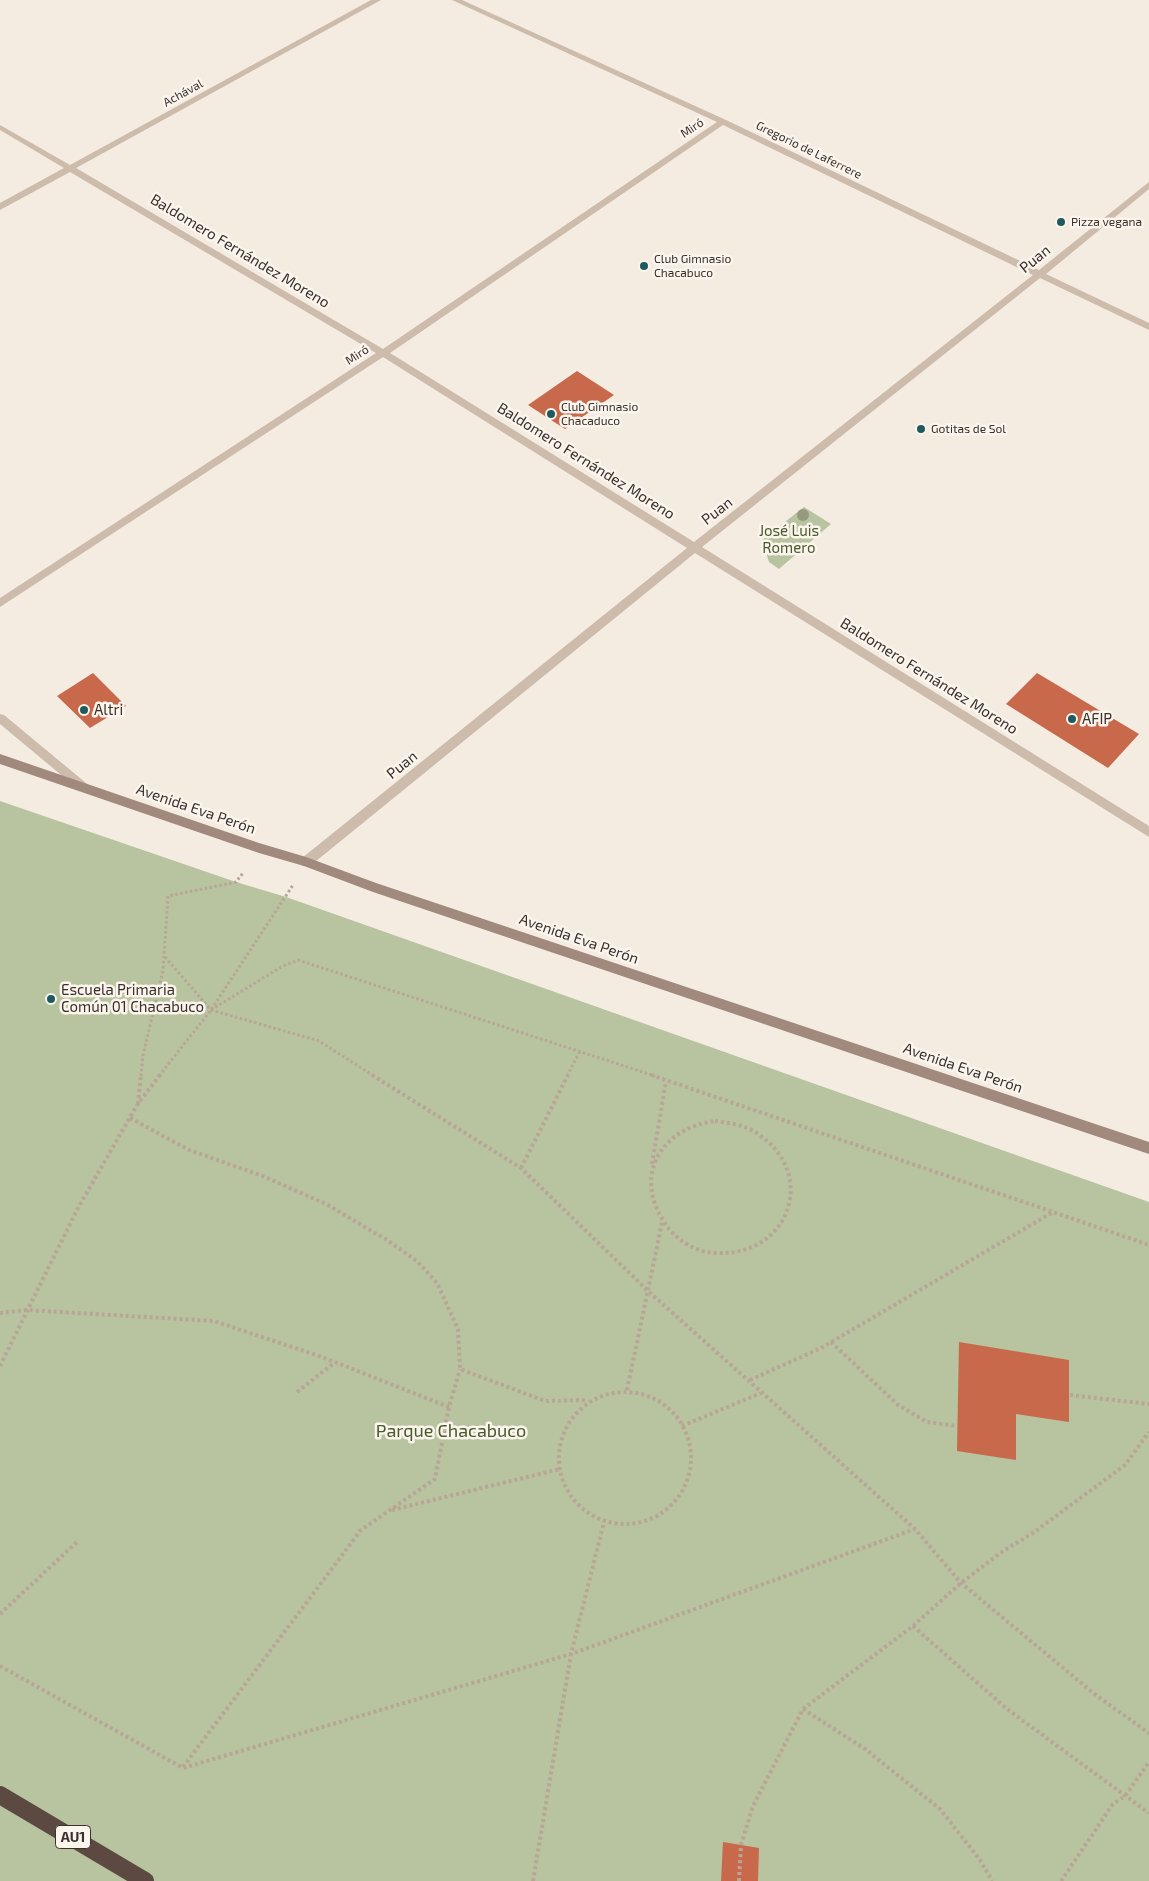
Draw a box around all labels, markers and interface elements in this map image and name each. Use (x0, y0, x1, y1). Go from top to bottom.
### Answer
street label: Achával (161, 76, 205, 110)
street label: Miró (678, 115, 706, 141)
street label: Gregorio de Laferrere (754, 118, 864, 182)
street label: Baldomero Fernández Moreno (147, 190, 333, 312)
place label: Pizza vegana (1071, 215, 1142, 229)
marker: Pizza vegana (1055, 216, 1067, 228)
street label: Puan (1016, 241, 1054, 277)
place label: Club Gimnasio Chacabuco (654, 252, 731, 280)
marker: Club Gimnasio Chacabuco (638, 260, 650, 272)
street label: Miró (343, 342, 371, 368)
street label: Baldomero Fernández Moreno (494, 399, 678, 523)
place label: Club Gimnasio Chacaduco (561, 400, 638, 428)
marker: Club Gimnasio Chacaduco (545, 408, 557, 420)
place label: Gotitas de Sol (931, 422, 1006, 436)
marker: Gotitas de Sol (915, 423, 927, 435)
street label: Puan (698, 493, 736, 529)
park label: José Luis Romero (759, 522, 819, 557)
street label: Baldomero Fernández Moreno (837, 614, 1021, 738)
place label: Altri (94, 701, 123, 719)
marker: Altri (78, 704, 90, 716)
place label: AFIP (1082, 710, 1112, 728)
marker: AFIP (1066, 713, 1078, 725)
street label: Puan (383, 747, 421, 783)
street label: Avenida Eva Perón (134, 780, 258, 838)
street label: Avenida Eva Perón (517, 910, 641, 968)
place label: Escuela Primaria Común 01 Chacabuco (61, 981, 204, 1016)
marker: Escuela Primaria Común 01 Chacabuco (45, 993, 57, 1005)
street label: Avenida Eva Perón (901, 1039, 1025, 1097)
park label: Parque Chacabuco (376, 1420, 526, 1442)
road number: AU1 (56, 1825, 90, 1848)

